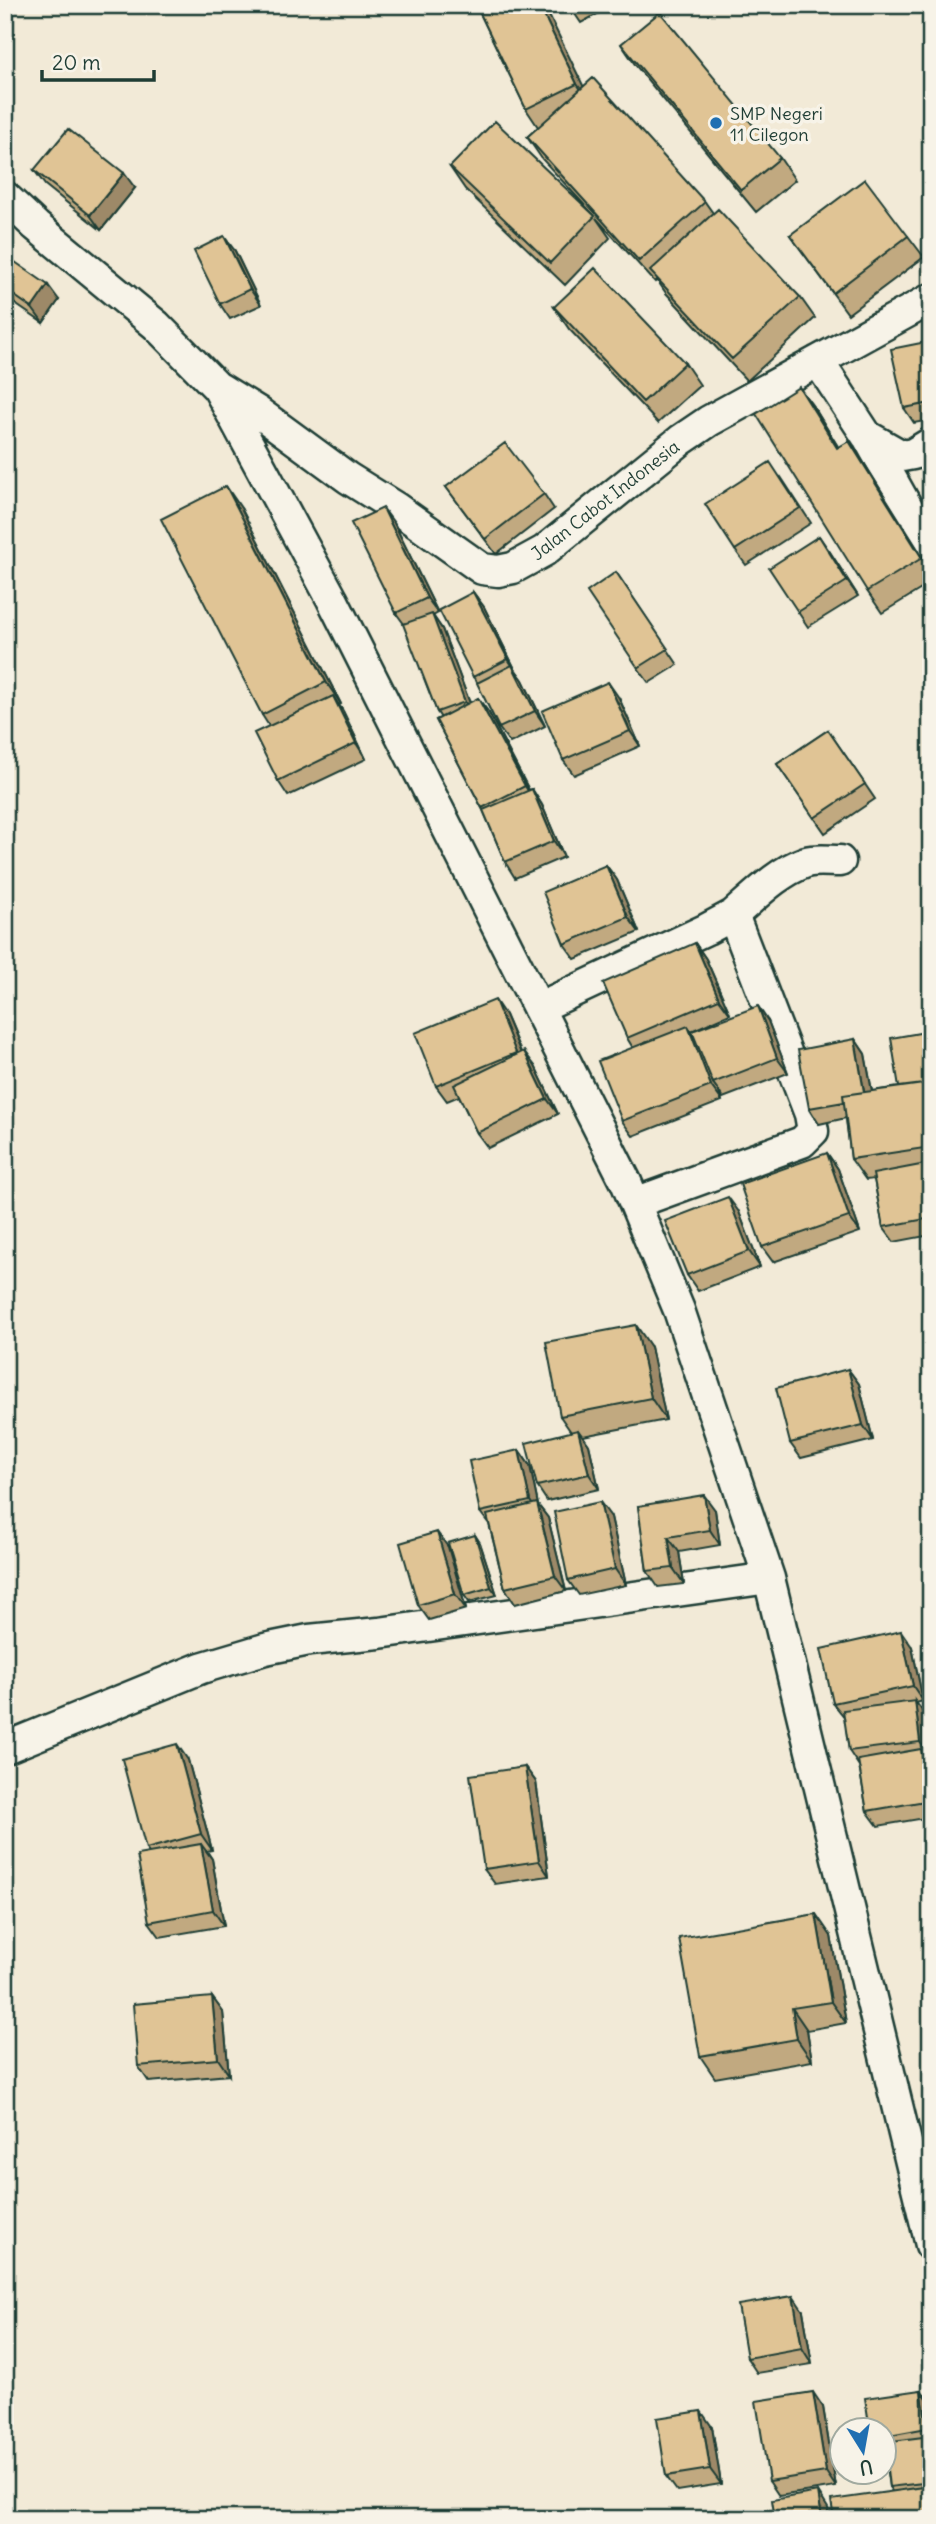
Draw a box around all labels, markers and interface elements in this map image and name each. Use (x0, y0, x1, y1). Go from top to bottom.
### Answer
scale bar (42, 38, 154, 82)
text: 20 m (52, 49, 101, 76)
place label: SMP Negeri 11 Cilegon (730, 102, 823, 146)
marker: SMP Negeri 11 Cilegon (708, 115, 724, 131)
street label: Jalan Cabot Indonesia (526, 435, 684, 565)
north arrow (828, 2416, 898, 2486)
text: U (858, 2455, 875, 2481)

